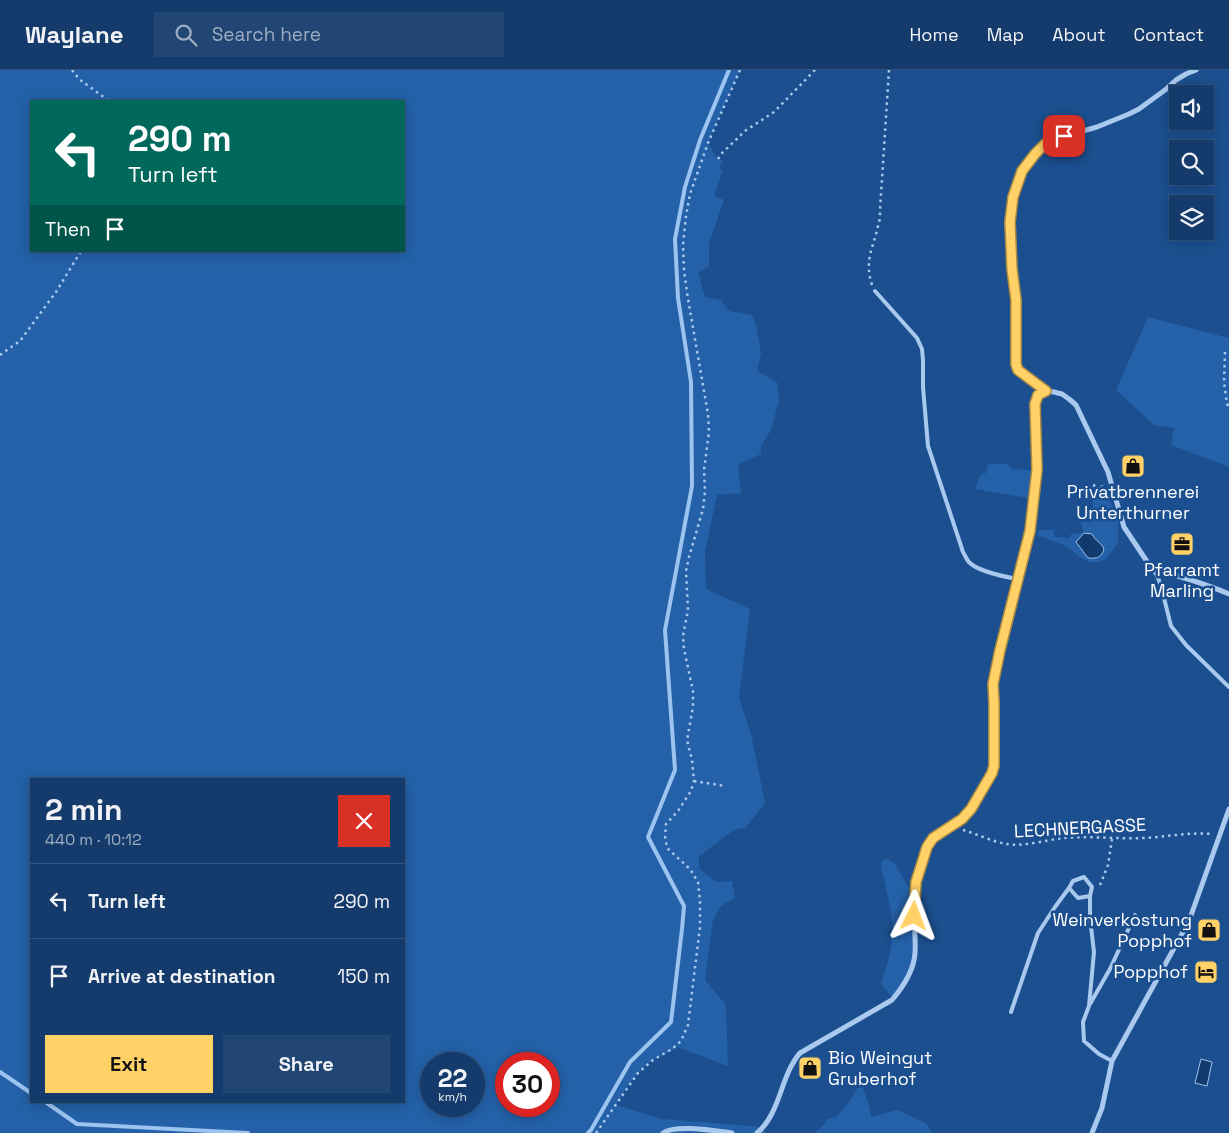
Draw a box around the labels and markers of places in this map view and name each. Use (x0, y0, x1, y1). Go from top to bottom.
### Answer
pin (1043, 115, 1085, 157)
shop icon: Privatbrennerei Unterthurner (1120, 453, 1146, 479)
place label: Privatbrennerei Unterthurner (1067, 480, 1199, 524)
office icon: Pfarramt Marling (1169, 531, 1195, 557)
place label: Pfarramt Marling (1144, 558, 1220, 602)
place label: Weinverkostung Popphof (1052, 908, 1192, 952)
shop icon: Weinverkostung Popphof (1196, 917, 1222, 943)
hotel icon: Popphof (1193, 959, 1219, 985)
place label: Popphof (1113, 960, 1188, 983)
place label: Bio Weingut Gruberhof (828, 1046, 932, 1090)
shop icon: Bio Weingut Gruberhof (797, 1055, 823, 1081)

